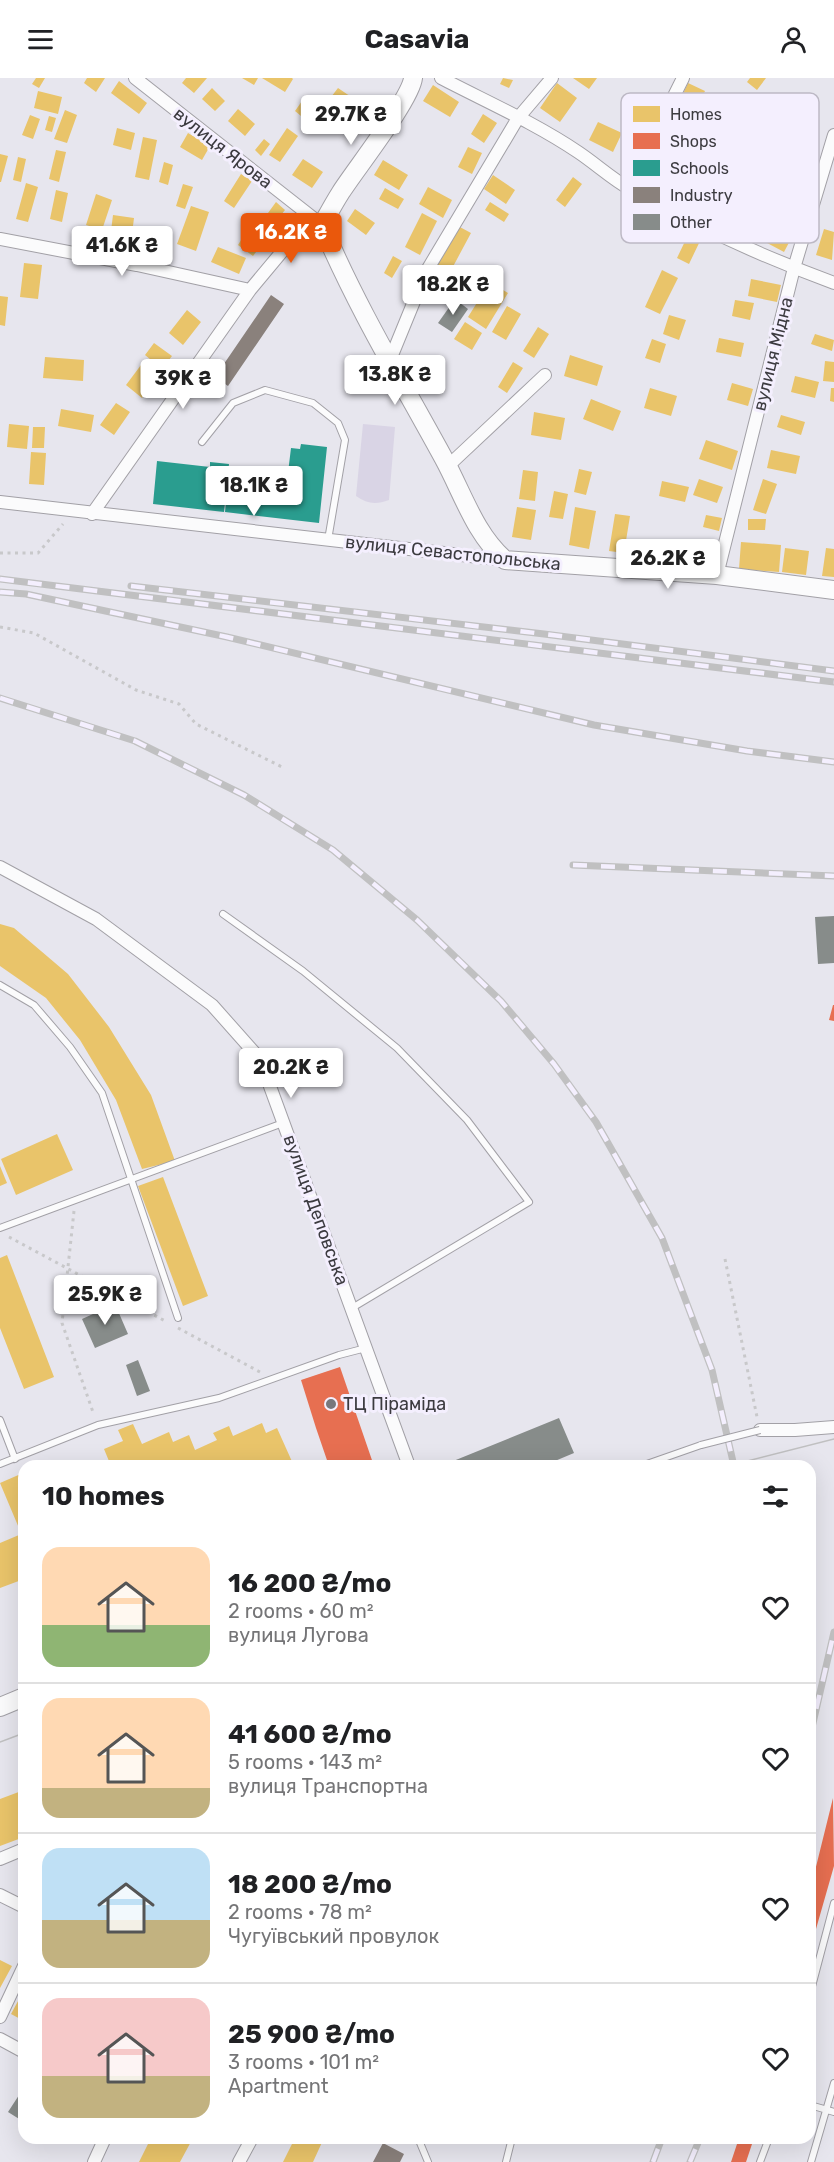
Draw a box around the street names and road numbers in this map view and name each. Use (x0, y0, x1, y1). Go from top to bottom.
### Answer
street label: вулиця Ярова (169, 103, 277, 193)
street label: вулиця Мідна (748, 295, 798, 413)
street label: вулиця Севастопольська (344, 531, 562, 575)
street label: вулиця Деповська (279, 1132, 353, 1288)

